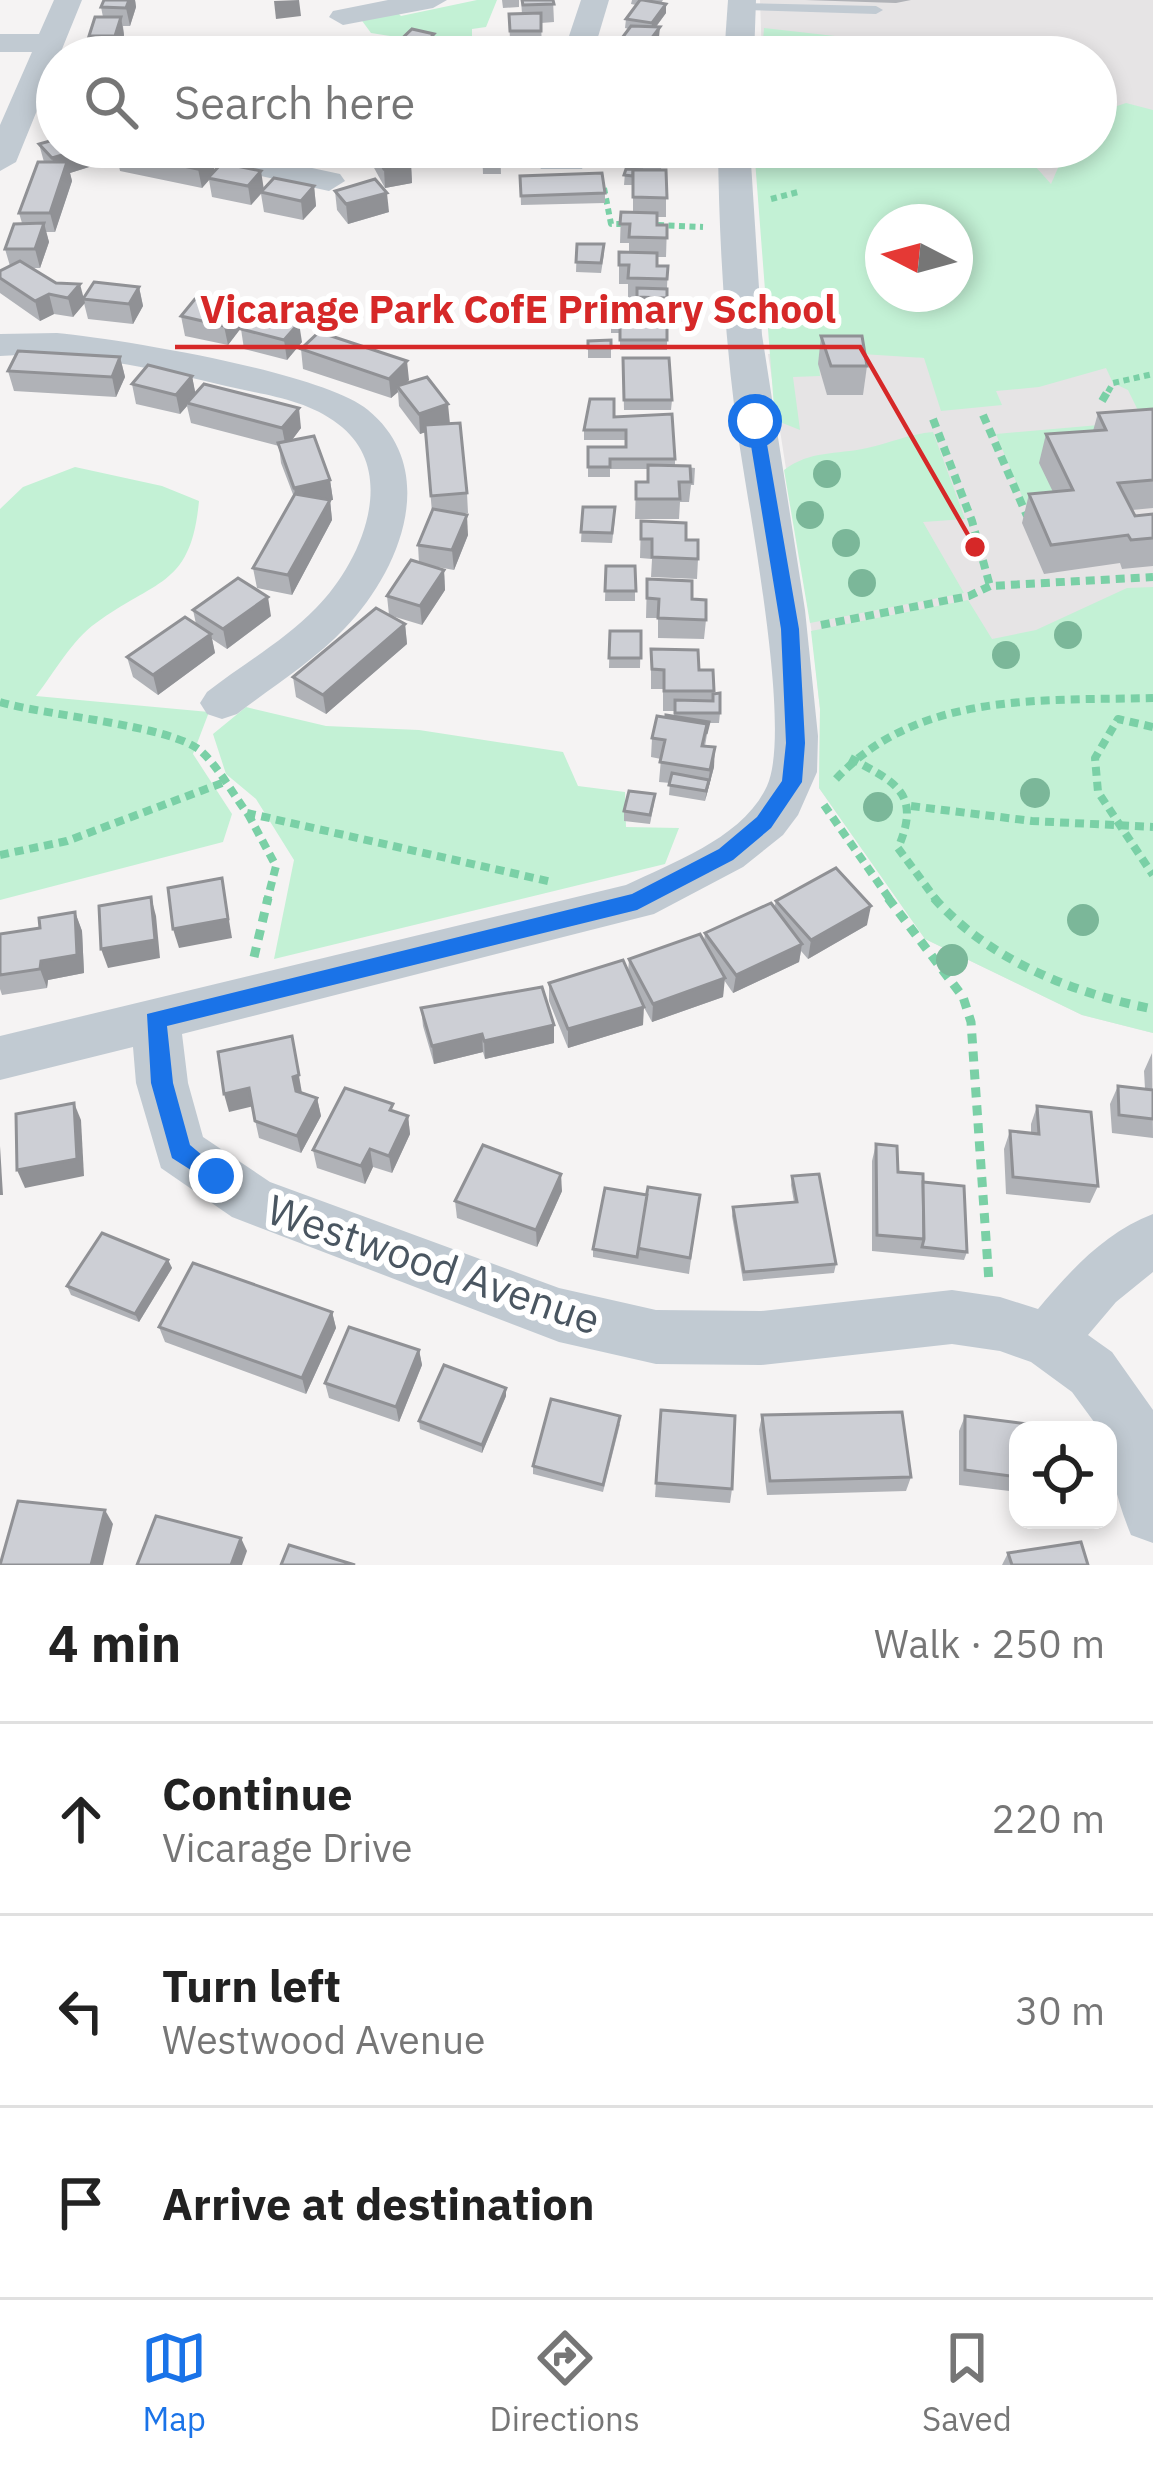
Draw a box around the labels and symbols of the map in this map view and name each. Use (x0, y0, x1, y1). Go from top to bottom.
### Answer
north arrow (865, 204, 973, 312)
callout: Vicarage Park CofE Primary School (175, 272, 860, 347)
text: Vicarage Park CofE Primary School (200, 283, 836, 334)
route start (728, 394, 782, 448)
route end (189, 1149, 243, 1203)
street label: Westwood Avenue (260, 1181, 608, 1347)

